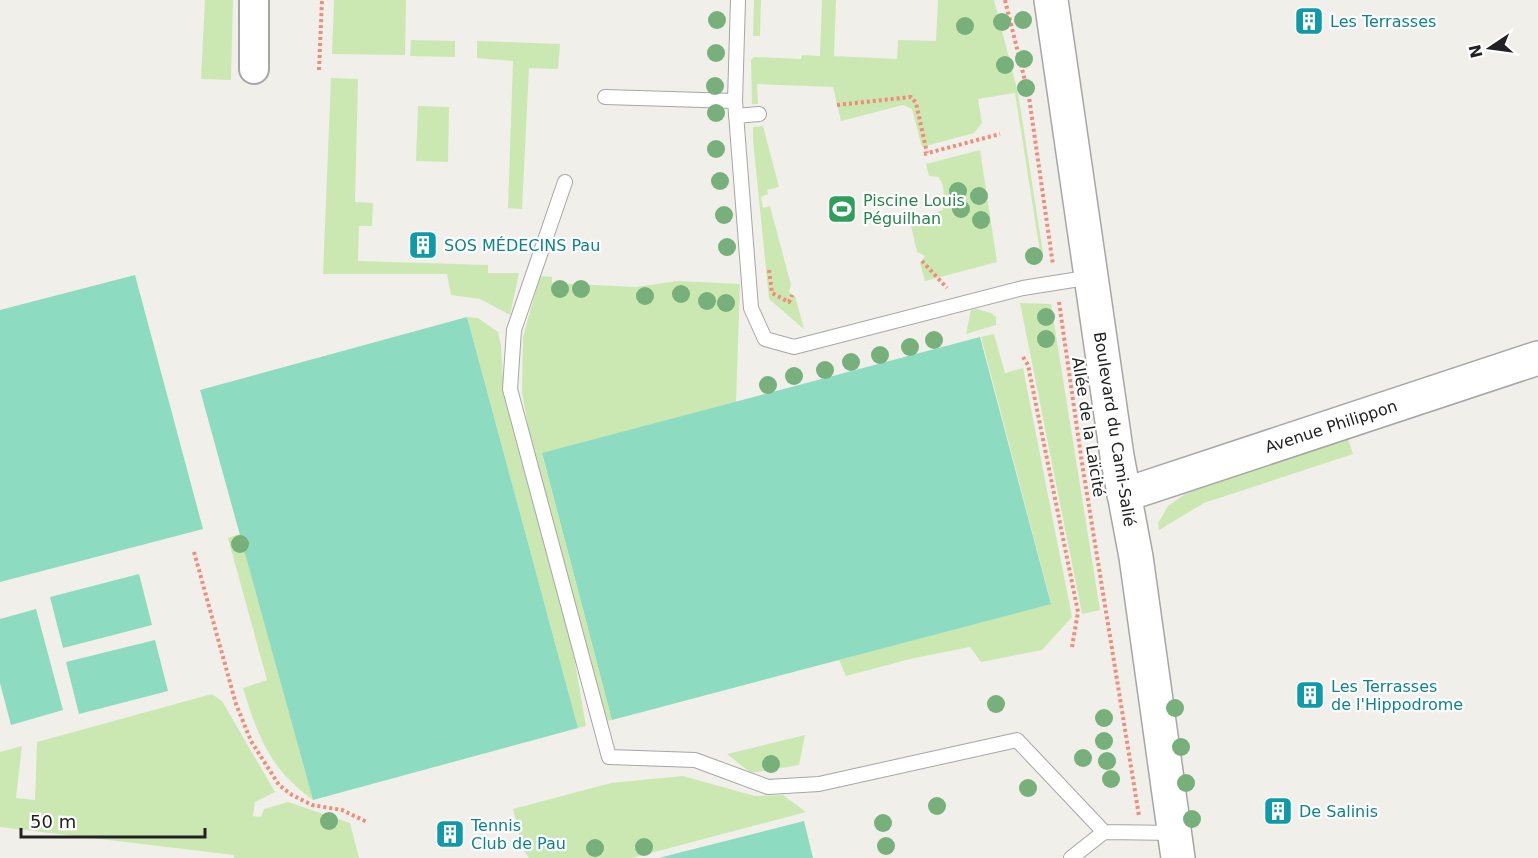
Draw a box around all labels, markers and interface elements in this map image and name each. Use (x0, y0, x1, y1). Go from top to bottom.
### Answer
building icon: Les Terrasses (1293, 5, 1325, 37)
place label: Les Terrasses (1330, 12, 1436, 31)
north arrow (1460, 18, 1520, 78)
text: N (1465, 43, 1487, 60)
place label: Piscine Louis Péguilhan (863, 191, 965, 228)
sports icon: Piscine Louis Péguilhan (826, 193, 858, 225)
building icon: SOS MÉDECINS Pau (407, 229, 439, 261)
place label: SOS MÉDECINS Pau (444, 236, 600, 255)
street label: Boulevard du Cami-Salié (1090, 330, 1139, 528)
street label: Allée de la Laïcité (1068, 356, 1109, 498)
street label: Avenue Philippon (1263, 396, 1400, 457)
place label: Les Terrasses de l'Hippodrome (1331, 677, 1463, 714)
building icon: Les Terrasses de l'Hippodrome (1294, 679, 1326, 711)
building icon: De Salinis (1262, 795, 1294, 827)
scale bar (21, 801, 206, 839)
place label: De Salinis (1299, 802, 1378, 821)
text: 50 m (30, 811, 76, 832)
place label: Tennis Club de Pau (470, 816, 566, 853)
building icon: Tennis Club de Pau (434, 818, 466, 850)

